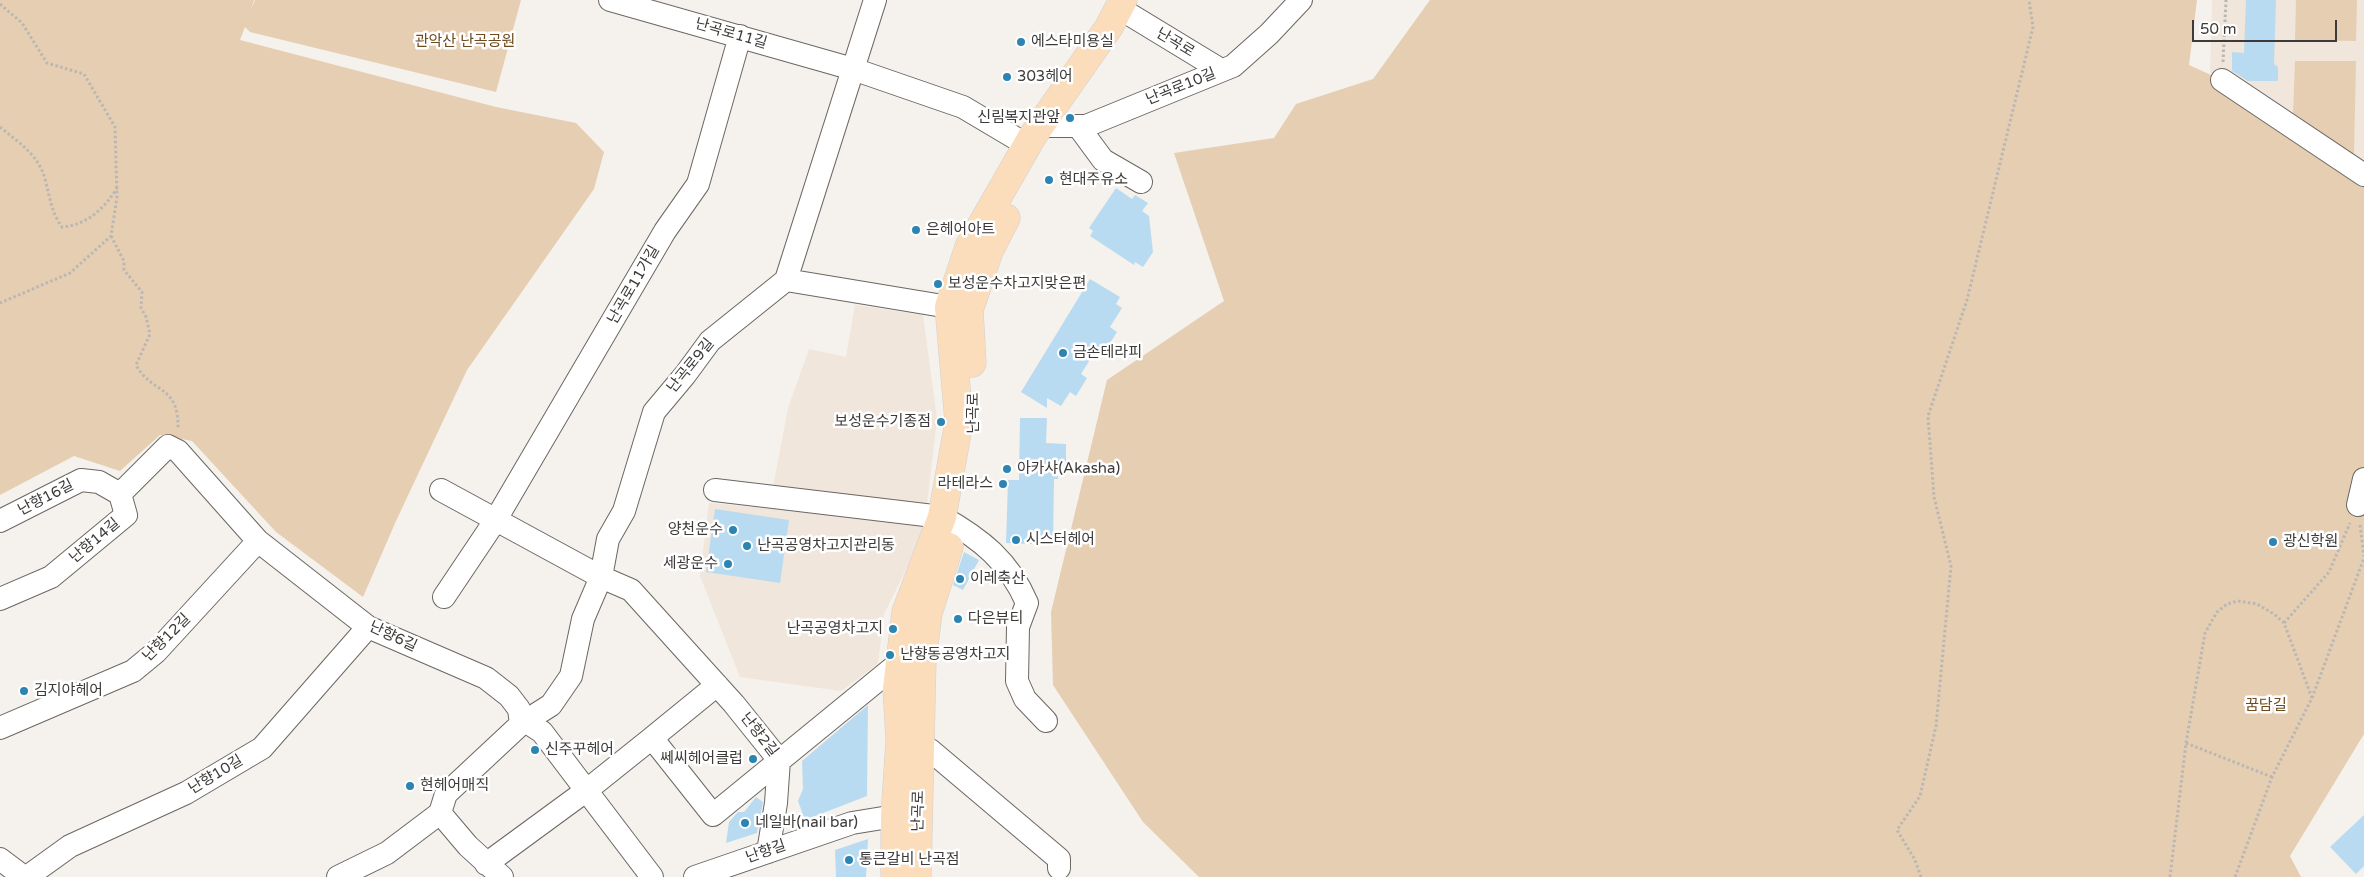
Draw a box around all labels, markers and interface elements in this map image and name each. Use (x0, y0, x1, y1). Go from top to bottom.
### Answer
scale bar (2194, 10, 2339, 42)
street label: 난곡로11길 (693, 15, 769, 53)
text: 50 m (2200, 20, 2237, 38)
street label: 난곡로 (1153, 25, 1197, 61)
park label: 관악산 난곡공원 (415, 33, 515, 51)
place label: 에스타미용실 (1031, 33, 1114, 51)
marker: 에스타미용실 (1015, 36, 1027, 48)
street label: 난곡로10길 (1143, 65, 1219, 109)
place label: 303헤어 (1017, 68, 1073, 86)
marker: 303헤어 (1001, 71, 1013, 83)
place label: 신림복지관앞 (977, 109, 1060, 127)
marker: 신림복지관앞 (1064, 112, 1076, 124)
place label: 현대주유소 (1059, 171, 1128, 189)
marker: 현대주유소 (1043, 174, 1055, 186)
place label: 은헤어아트 (926, 221, 995, 239)
marker: 은헤어아트 (910, 224, 922, 236)
street label: 난곡로11가길 (604, 242, 664, 328)
place label: 보성운수차고지맞은편 (948, 275, 1086, 293)
marker: 보성운수차고지맞은편 (932, 278, 944, 290)
street label: 난곡로9길 (664, 335, 718, 397)
place label: 금손테라피 (1073, 344, 1142, 362)
marker: 금손테라피 (1057, 347, 1069, 359)
street label: 난곡로 (965, 392, 983, 434)
place label: 보성운수기종점 (834, 413, 931, 431)
marker: 보성운수기종점 (935, 416, 947, 428)
place label: 아카샤(Akasha) (1017, 460, 1120, 478)
marker: 아카샤(Akasha) (1001, 463, 1013, 475)
place label: 라테라스 (938, 475, 993, 493)
street label: 난향16길 (15, 476, 77, 520)
marker: 라테라스 (997, 478, 1009, 490)
street label: 난향14길 (66, 515, 124, 567)
place label: 양천운수 (668, 521, 723, 539)
marker: 양천운수 (727, 524, 739, 536)
place label: 시스터헤어 (1026, 531, 1095, 549)
place label: 광신학원 (2283, 533, 2338, 551)
marker: 시스터헤어 (1010, 534, 1022, 546)
marker: 광신학원 (2267, 536, 2279, 548)
place label: 난곡공영차고지관리동 (757, 537, 895, 555)
marker: 난곡공영차고지관리동 (741, 540, 753, 552)
place label: 세광운수 (663, 555, 718, 573)
marker: 세광운수 (722, 558, 734, 570)
place label: 이레축산 (970, 570, 1025, 588)
marker: 이레축산 (954, 573, 966, 585)
street label: 난향12길 (139, 610, 195, 666)
place label: 다은뷰티 (968, 610, 1023, 628)
marker: 다은뷰티 (952, 613, 964, 625)
street label: 난향6길 (366, 618, 420, 656)
place label: 난곡공영차고지 (786, 620, 883, 638)
marker: 난곡공영차고지 (887, 623, 899, 635)
place label: 난향동공영차고지 (900, 646, 1010, 664)
marker: 난향동공영차고지 (884, 649, 896, 661)
place label: 김지야헤어 (34, 682, 103, 700)
marker: 김지야헤어 (18, 685, 30, 697)
park label: 꿈담길 (2245, 697, 2287, 715)
street label: 난향2길 (736, 709, 782, 761)
place label: 신주꾸헤어 (545, 741, 614, 759)
marker: 신주꾸헤어 (529, 744, 541, 756)
place label: 쎄씨헤어클럽 (660, 750, 743, 768)
street label: 난향10길 (186, 752, 246, 798)
marker: 쎄씨헤어클럽 (747, 753, 759, 765)
place label: 현헤어매직 (420, 777, 489, 795)
marker: 현헤어매직 (404, 780, 416, 792)
street label: 난곡로 (910, 790, 928, 832)
place label: 네일바(nail bar) (755, 814, 858, 832)
marker: 네일바(nail bar) (739, 817, 751, 829)
street label: 난향길 (743, 837, 789, 867)
place label: 통큰갈비 난곡점 (859, 851, 959, 869)
marker: 통큰갈비 난곡점 (843, 854, 855, 866)

